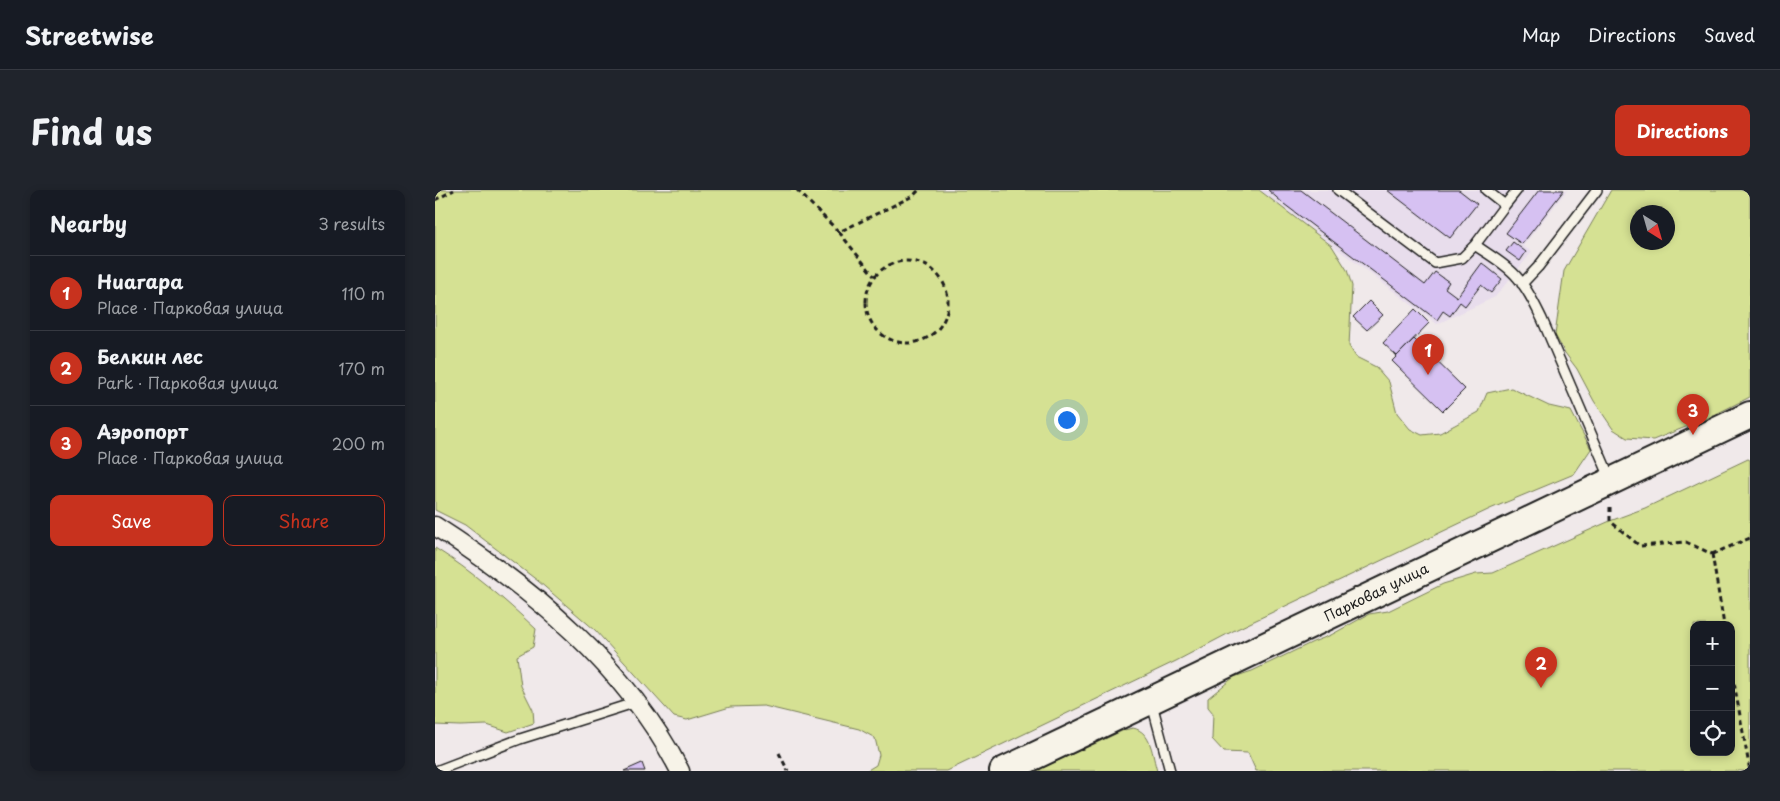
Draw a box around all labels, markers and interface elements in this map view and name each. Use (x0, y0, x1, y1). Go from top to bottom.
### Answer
text: Streetwise (25, 17, 154, 53)
text: Map (1522, 21, 1560, 48)
text: Directions (1588, 21, 1676, 48)
text: Saved (1704, 21, 1755, 48)
text: Find us (30, 104, 152, 157)
button: Directions (1615, 105, 1750, 156)
north arrow (1630, 205, 1675, 250)
text: Nearby (50, 207, 127, 239)
text: 3 results (318, 211, 385, 235)
text: Ниагара (97, 267, 184, 295)
text: 1 (62, 281, 70, 305)
text: 110 m (342, 281, 385, 305)
text: Place · Парковая улица (97, 295, 283, 319)
pin: 1 (1412, 334, 1444, 375)
text: Белкин лес (97, 342, 203, 370)
text: 2 (60, 356, 72, 380)
text: 170 m (339, 356, 385, 380)
text: Park · Парковая улица (97, 370, 278, 394)
pin: 3 (1677, 394, 1709, 435)
your location (1054, 407, 1080, 433)
text: Аэропорт (97, 417, 188, 445)
text: 3 (61, 431, 71, 455)
text: 200 m (332, 431, 385, 455)
text: Place · Парковая улица (97, 445, 283, 469)
button: Save (50, 495, 213, 546)
button: Share (223, 495, 385, 546)
street label: Парковая улица (1320, 557, 1432, 626)
map controls (1690, 621, 1735, 756)
button: + (1690, 621, 1735, 666)
pin: 2 (1525, 647, 1557, 688)
button: − (1690, 666, 1735, 711)
button: locate (1690, 711, 1735, 756)

